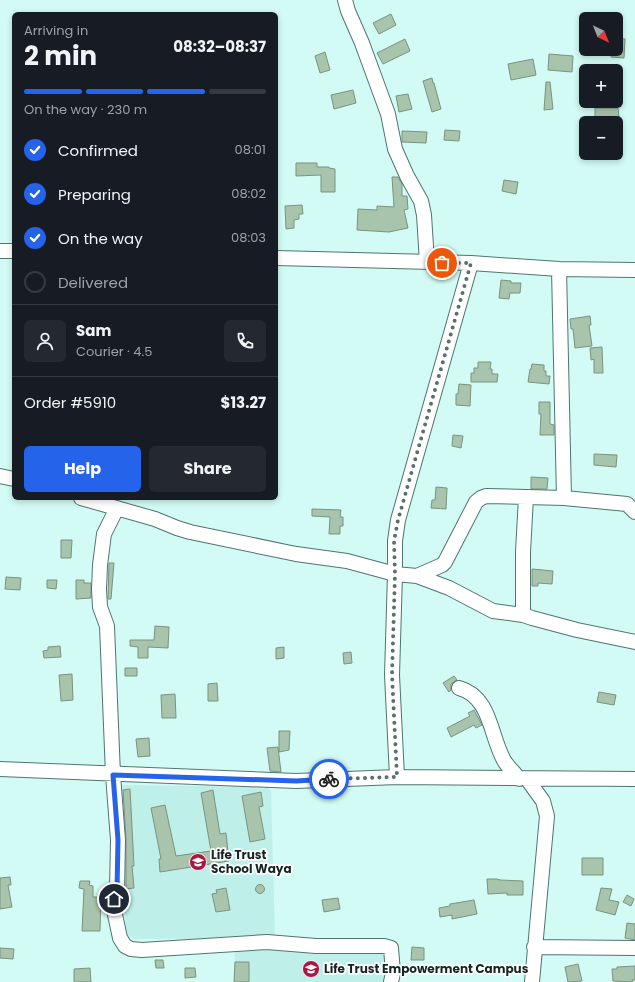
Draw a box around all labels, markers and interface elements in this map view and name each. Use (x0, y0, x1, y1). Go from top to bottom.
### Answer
north arrow (579, 12, 623, 56)
map controls (579, 12, 623, 160)
text: Arriving in (24, 21, 88, 40)
text: 08:32–08:37 (173, 36, 266, 57)
text: 2 min (24, 38, 97, 74)
button: + (579, 64, 623, 108)
text: On the way · 230 m (24, 100, 147, 119)
button: − (579, 116, 623, 160)
icon: check (24, 139, 46, 161)
text: Confirmed (58, 140, 138, 161)
text: 08:01 (235, 140, 266, 159)
icon: check (24, 183, 46, 205)
text: Preparing (58, 184, 131, 205)
text: 08:02 (231, 184, 266, 203)
icon: check (24, 227, 46, 249)
text: On the way (58, 228, 143, 249)
text: 08:03 (231, 228, 266, 247)
pin (425, 246, 459, 280)
icon: bag (431, 252, 453, 274)
text: Delivered (58, 272, 128, 293)
button: person (24, 320, 66, 362)
text: Sam (76, 320, 111, 341)
button: phone (224, 320, 266, 362)
text: Courier · 4.5 (76, 342, 152, 361)
text: Order #5910 (24, 392, 116, 413)
text: $13.27 (221, 392, 266, 413)
button: Help (24, 446, 141, 492)
button: Share (149, 446, 266, 492)
courier (309, 759, 349, 799)
icon: bike (318, 768, 340, 790)
place label: Life Trust School Waya (211, 846, 292, 877)
school or university icon: Life Trust School Waya (188, 852, 208, 872)
pin (97, 882, 131, 916)
icon: home (103, 888, 125, 910)
school or university icon: Life Trust Empowerment Campus (301, 959, 321, 979)
place label: Life Trust Empowerment Campus (324, 960, 529, 977)

